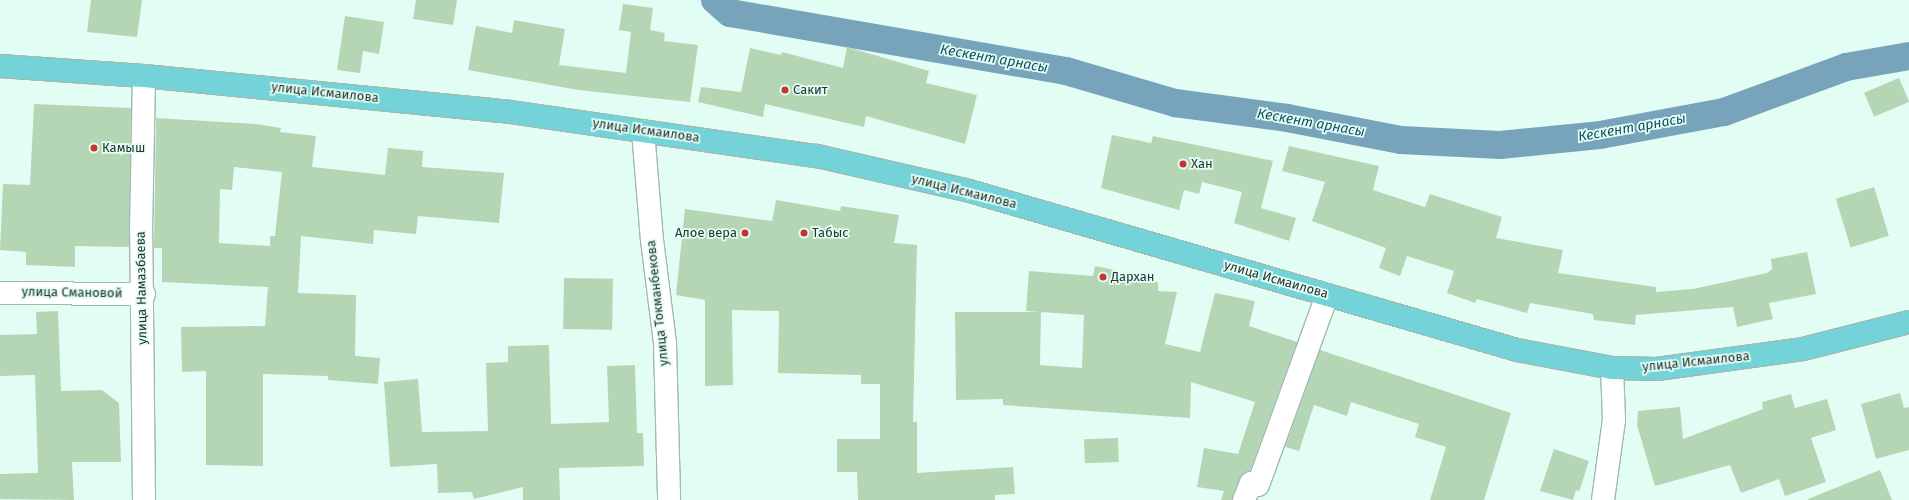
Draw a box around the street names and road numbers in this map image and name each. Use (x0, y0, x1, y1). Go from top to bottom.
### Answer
street label: улица Исмаилова (271, 80, 379, 106)
street label: улица Исмаилова (592, 116, 700, 146)
street label: улица Исмаилова (910, 171, 1018, 213)
street label: улица Намазбаева (133, 231, 151, 345)
street label: улица Токманбекова (644, 239, 672, 367)
street label: улица Исмаилова (1222, 258, 1330, 302)
street label: улица Смановой (22, 284, 122, 302)
street label: улица Исмаилова (1642, 349, 1750, 375)

